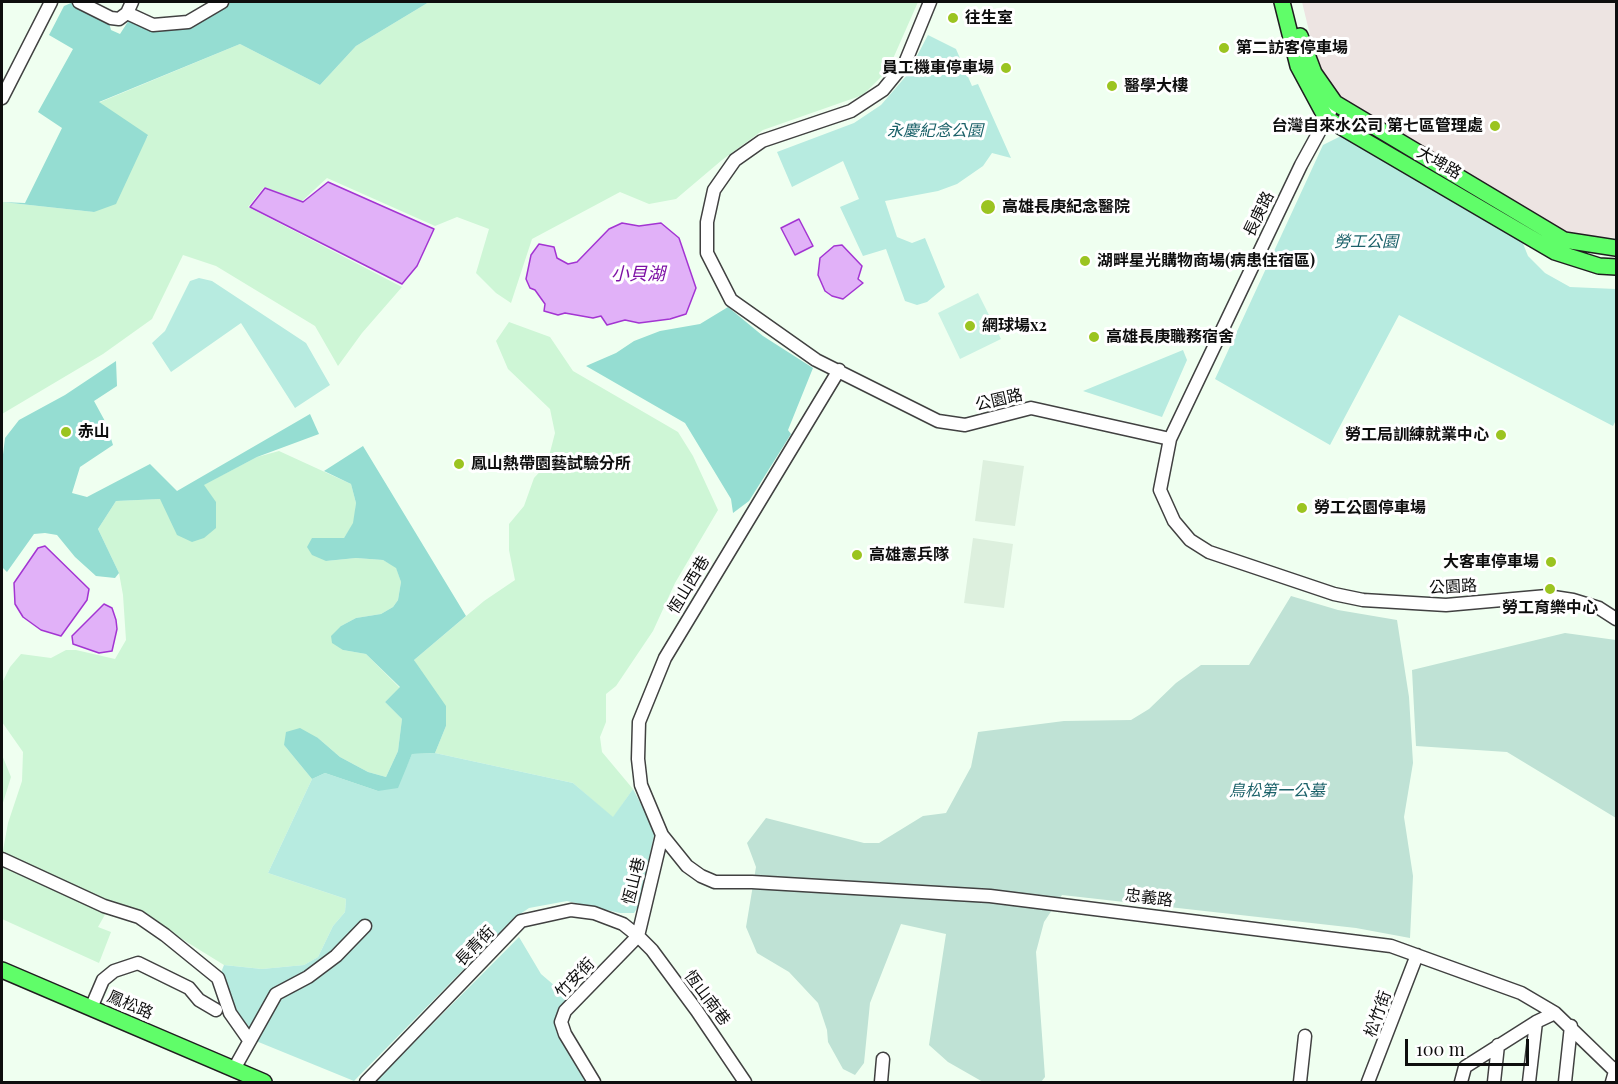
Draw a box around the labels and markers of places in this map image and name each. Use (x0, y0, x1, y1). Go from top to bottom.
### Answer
place label: 往生室 (965, 8, 1013, 28)
marker: 往生室 (946, 11, 960, 25)
place label: 第二訪客停車場 (1236, 38, 1348, 58)
marker: 第二訪客停車場 (1217, 41, 1231, 55)
place label: 員工機車停車場 (882, 58, 994, 78)
marker: 員工機車停車場 (999, 61, 1013, 75)
place label: 醫學大樓 (1124, 76, 1188, 96)
marker: 醫學大樓 (1105, 79, 1119, 93)
place label: 台灣自來水公司 第七區管理處 (1271, 116, 1483, 136)
marker: 台灣自來水公司 第七區管理處 (1488, 119, 1502, 133)
place label: 高雄長庚紀念醫院 (1002, 197, 1130, 217)
marker: 高雄長庚紀念醫院 (979, 198, 997, 216)
place label: 湖畔星光購物商場(病患住宿區) (1097, 251, 1315, 271)
marker: 湖畔星光購物商場(病患住宿區) (1078, 254, 1092, 268)
place label: 網球場x2 (982, 316, 1047, 336)
marker: 網球場x2 (963, 319, 977, 333)
place label: 高雄長庚職務宿舍 (1106, 327, 1234, 347)
marker: 高雄長庚職務宿舍 (1087, 330, 1101, 344)
place label: 赤山 (78, 422, 110, 442)
marker: 赤山 (59, 425, 73, 439)
place label: 勞工局訓練就業中心 (1345, 425, 1489, 445)
marker: 勞工局訓練就業中心 (1494, 428, 1508, 442)
place label: 鳳山熱帶園藝試驗分所 (471, 454, 631, 474)
marker: 鳳山熱帶園藝試驗分所 (452, 457, 466, 471)
place label: 勞工公園停車場 (1314, 498, 1426, 518)
marker: 勞工公園停車場 (1295, 501, 1309, 515)
place label: 高雄憲兵隊 (869, 545, 949, 565)
marker: 高雄憲兵隊 (850, 548, 864, 562)
place label: 大客車停車場 (1443, 552, 1539, 572)
marker: 大客車停車場 (1544, 555, 1558, 569)
marker: 勞工育樂中心 (1543, 582, 1557, 596)
place label: 勞工育樂中心 (1502, 598, 1598, 618)

